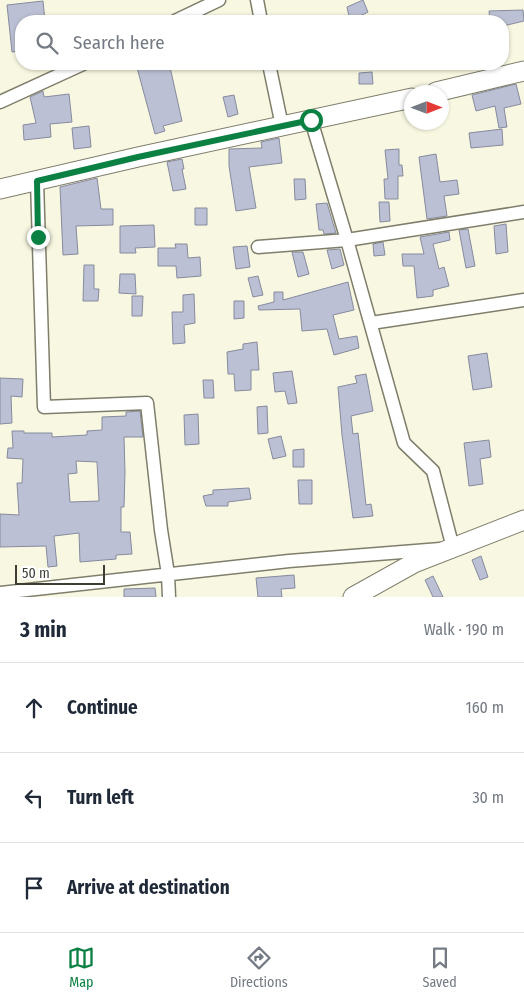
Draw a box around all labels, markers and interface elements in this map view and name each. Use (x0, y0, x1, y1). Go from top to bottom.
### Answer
search box (15, 15, 509, 70)
icon: search (33, 29, 61, 57)
text: Search here (73, 31, 165, 54)
north arrow (404, 85, 449, 130)
route start (300, 109, 323, 132)
route end (27, 226, 50, 249)
scale bar (15, 562, 105, 585)
text: 50 m (22, 565, 50, 582)
text: 3 min (20, 617, 67, 643)
text: Walk · 190 m (424, 620, 504, 639)
icon: ahead (20, 694, 48, 722)
text: Continue (67, 696, 138, 719)
text: 160 m (465, 698, 504, 717)
icon: left (20, 784, 48, 812)
text: Turn left (67, 786, 134, 809)
text: 30 m (472, 788, 504, 807)
icon: arrive (20, 874, 48, 902)
text: Arrive at destination (67, 876, 230, 899)
tab: Map (67, 944, 95, 991)
tab: Directions (230, 944, 288, 991)
tab: Saved (422, 944, 457, 991)

